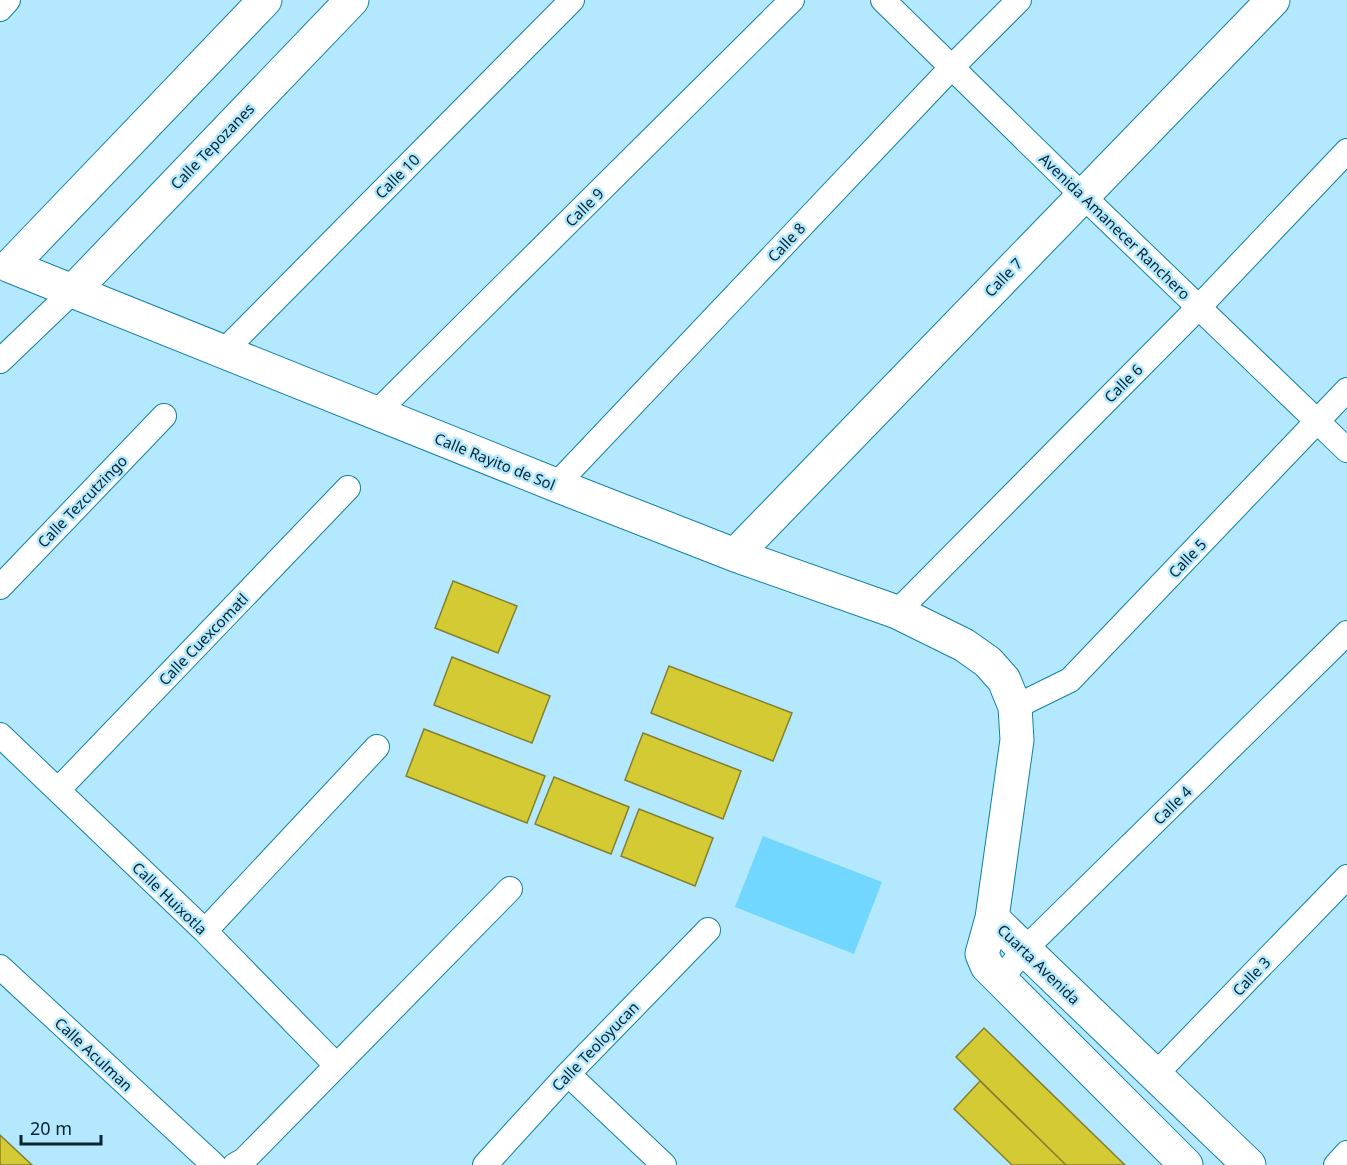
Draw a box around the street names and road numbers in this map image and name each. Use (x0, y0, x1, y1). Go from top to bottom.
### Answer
street label: Calle Tepozanes (166, 99, 258, 193)
street label: Avenida Amanecer Ranchero (1035, 148, 1195, 304)
street label: Calle 10 (370, 149, 424, 203)
street label: Calle 9 (560, 183, 608, 231)
street label: Calle 8 (763, 218, 809, 266)
street label: Calle 7 (980, 253, 1026, 301)
street label: Calle 6 (1099, 359, 1147, 407)
street label: Calle Rayito de Sol (432, 428, 558, 494)
street label: Calle Tezcutzingo (33, 451, 131, 551)
street label: Calle 5 (1164, 534, 1210, 582)
street label: Calle Cuexcomatl (154, 589, 252, 689)
street label: Calle 4 (1148, 781, 1196, 829)
street label: Calle Huixotla (128, 857, 212, 939)
street label: Cuarta Avenida (993, 919, 1085, 1009)
street label: Calle 3 (1228, 952, 1274, 1000)
street label: Calle Teoloyucan (547, 997, 643, 1095)
street label: Calle Aculman (51, 1013, 137, 1095)

